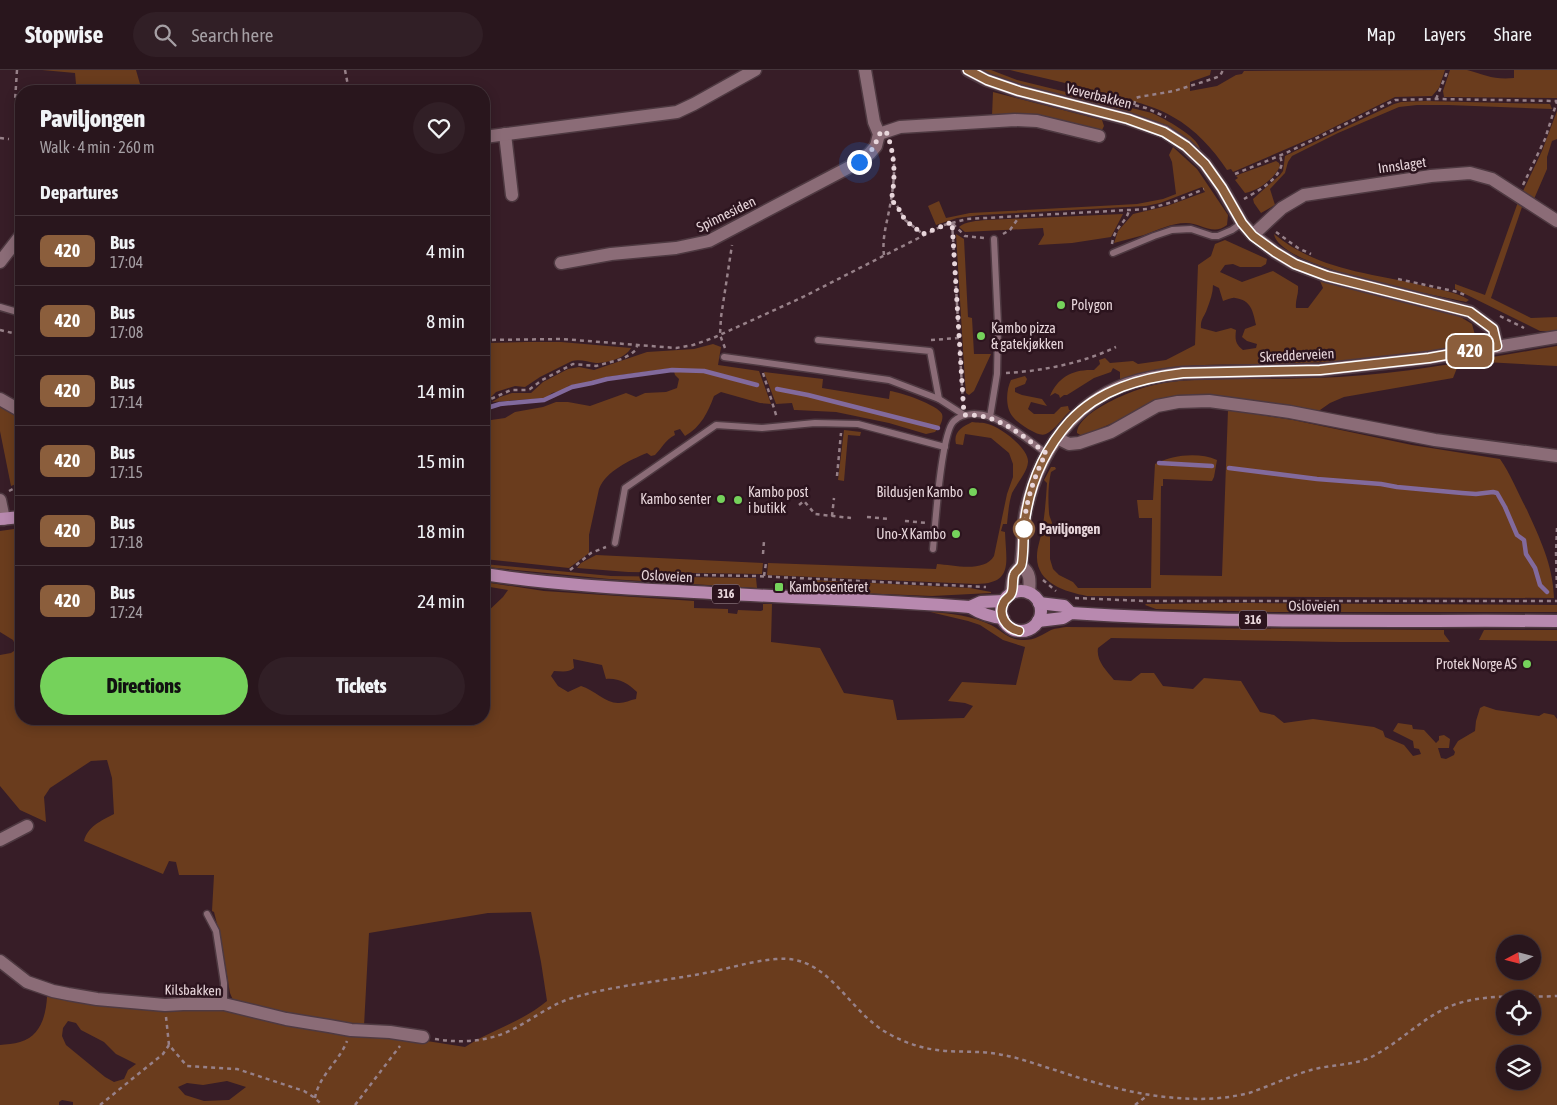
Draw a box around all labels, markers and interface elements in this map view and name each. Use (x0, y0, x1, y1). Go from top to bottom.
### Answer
search box (133, 12, 483, 57)
text: Stopwise (25, 21, 103, 48)
icon: search (151, 21, 179, 49)
text: Search here (191, 24, 273, 46)
text: Map (1366, 24, 1395, 45)
text: Layers (1423, 24, 1466, 45)
text: Share (1494, 24, 1532, 45)
street label: Veverbakken (1065, 80, 1133, 112)
button: heart (413, 102, 465, 154)
text: Paviljongen (40, 105, 145, 132)
text: Walk · 4 min · 260 m (40, 138, 154, 156)
your location (847, 150, 872, 175)
street label: Innslaget (1377, 154, 1427, 176)
text: Departures (40, 181, 118, 203)
street label: Spinnesiden (694, 193, 758, 235)
text: Bus (110, 231, 135, 253)
text: 420 (55, 240, 80, 261)
text: 4 min (426, 240, 465, 262)
text: 17:04 (110, 253, 143, 271)
place label: Polygon (1071, 297, 1113, 313)
marker: Polygon (1055, 299, 1067, 311)
text: Bus (110, 301, 135, 323)
text: 420 (55, 310, 80, 331)
text: 8 min (426, 310, 465, 332)
place label: Kambo pizza & gatekjøkken (991, 320, 1064, 352)
text: 17:08 (110, 323, 143, 341)
marker: Kambo pizza & gatekjøkken (975, 330, 987, 342)
line badge: 420 (1441, 335, 1499, 367)
text: 420 (1457, 340, 1483, 361)
street label: Skredderveien (1259, 345, 1335, 365)
text: Bus (110, 371, 135, 393)
text: 420 (55, 380, 80, 401)
text: 14 min (417, 380, 465, 402)
text: 17:14 (110, 393, 143, 411)
text: Bus (110, 441, 135, 463)
text: 420 (55, 450, 80, 471)
text: 15 min (417, 450, 465, 472)
text: 17:15 (110, 463, 143, 481)
place label: Kambo post i butikk (748, 484, 809, 516)
place label: Bildusjen Kambo (877, 484, 963, 500)
marker: Bildusjen Kambo (967, 486, 979, 498)
place label: Kambo senter (640, 491, 712, 507)
marker: Kambo senter (715, 493, 727, 505)
marker: Kambo post i butikk (732, 494, 744, 506)
text: Bus (110, 511, 135, 533)
marker: Paviljongen (1013, 518, 1035, 540)
text: 420 (55, 520, 80, 541)
text: 18 min (417, 520, 465, 542)
place label: Paviljongen (1039, 521, 1100, 537)
place label: Uno-X Kambo (876, 526, 946, 542)
marker: Uno-X Kambo (950, 528, 962, 540)
text: 17:18 (110, 533, 143, 551)
street label: Osloveien (641, 567, 693, 585)
place label: Kambosenteret (789, 579, 868, 595)
text: Bus (110, 581, 135, 603)
marker: Kambosenteret (773, 581, 785, 593)
road number: 316 (712, 584, 740, 604)
text: 420 (55, 590, 80, 611)
text: 24 min (417, 590, 465, 612)
street label: Osloveien (1288, 598, 1340, 614)
text: 17:24 (110, 603, 143, 621)
road number: 316 (1239, 610, 1267, 630)
place label: Protek Norge AS (1436, 656, 1517, 672)
button: Directions (40, 657, 248, 715)
button: Tickets (258, 657, 465, 715)
marker: Protek Norge AS (1521, 658, 1533, 670)
north arrow (1496, 935, 1541, 980)
map controls (1496, 935, 1541, 1090)
street label: Kilsbakken (164, 982, 222, 998)
button: locate (1496, 990, 1541, 1035)
button: layers (1496, 1045, 1541, 1090)

